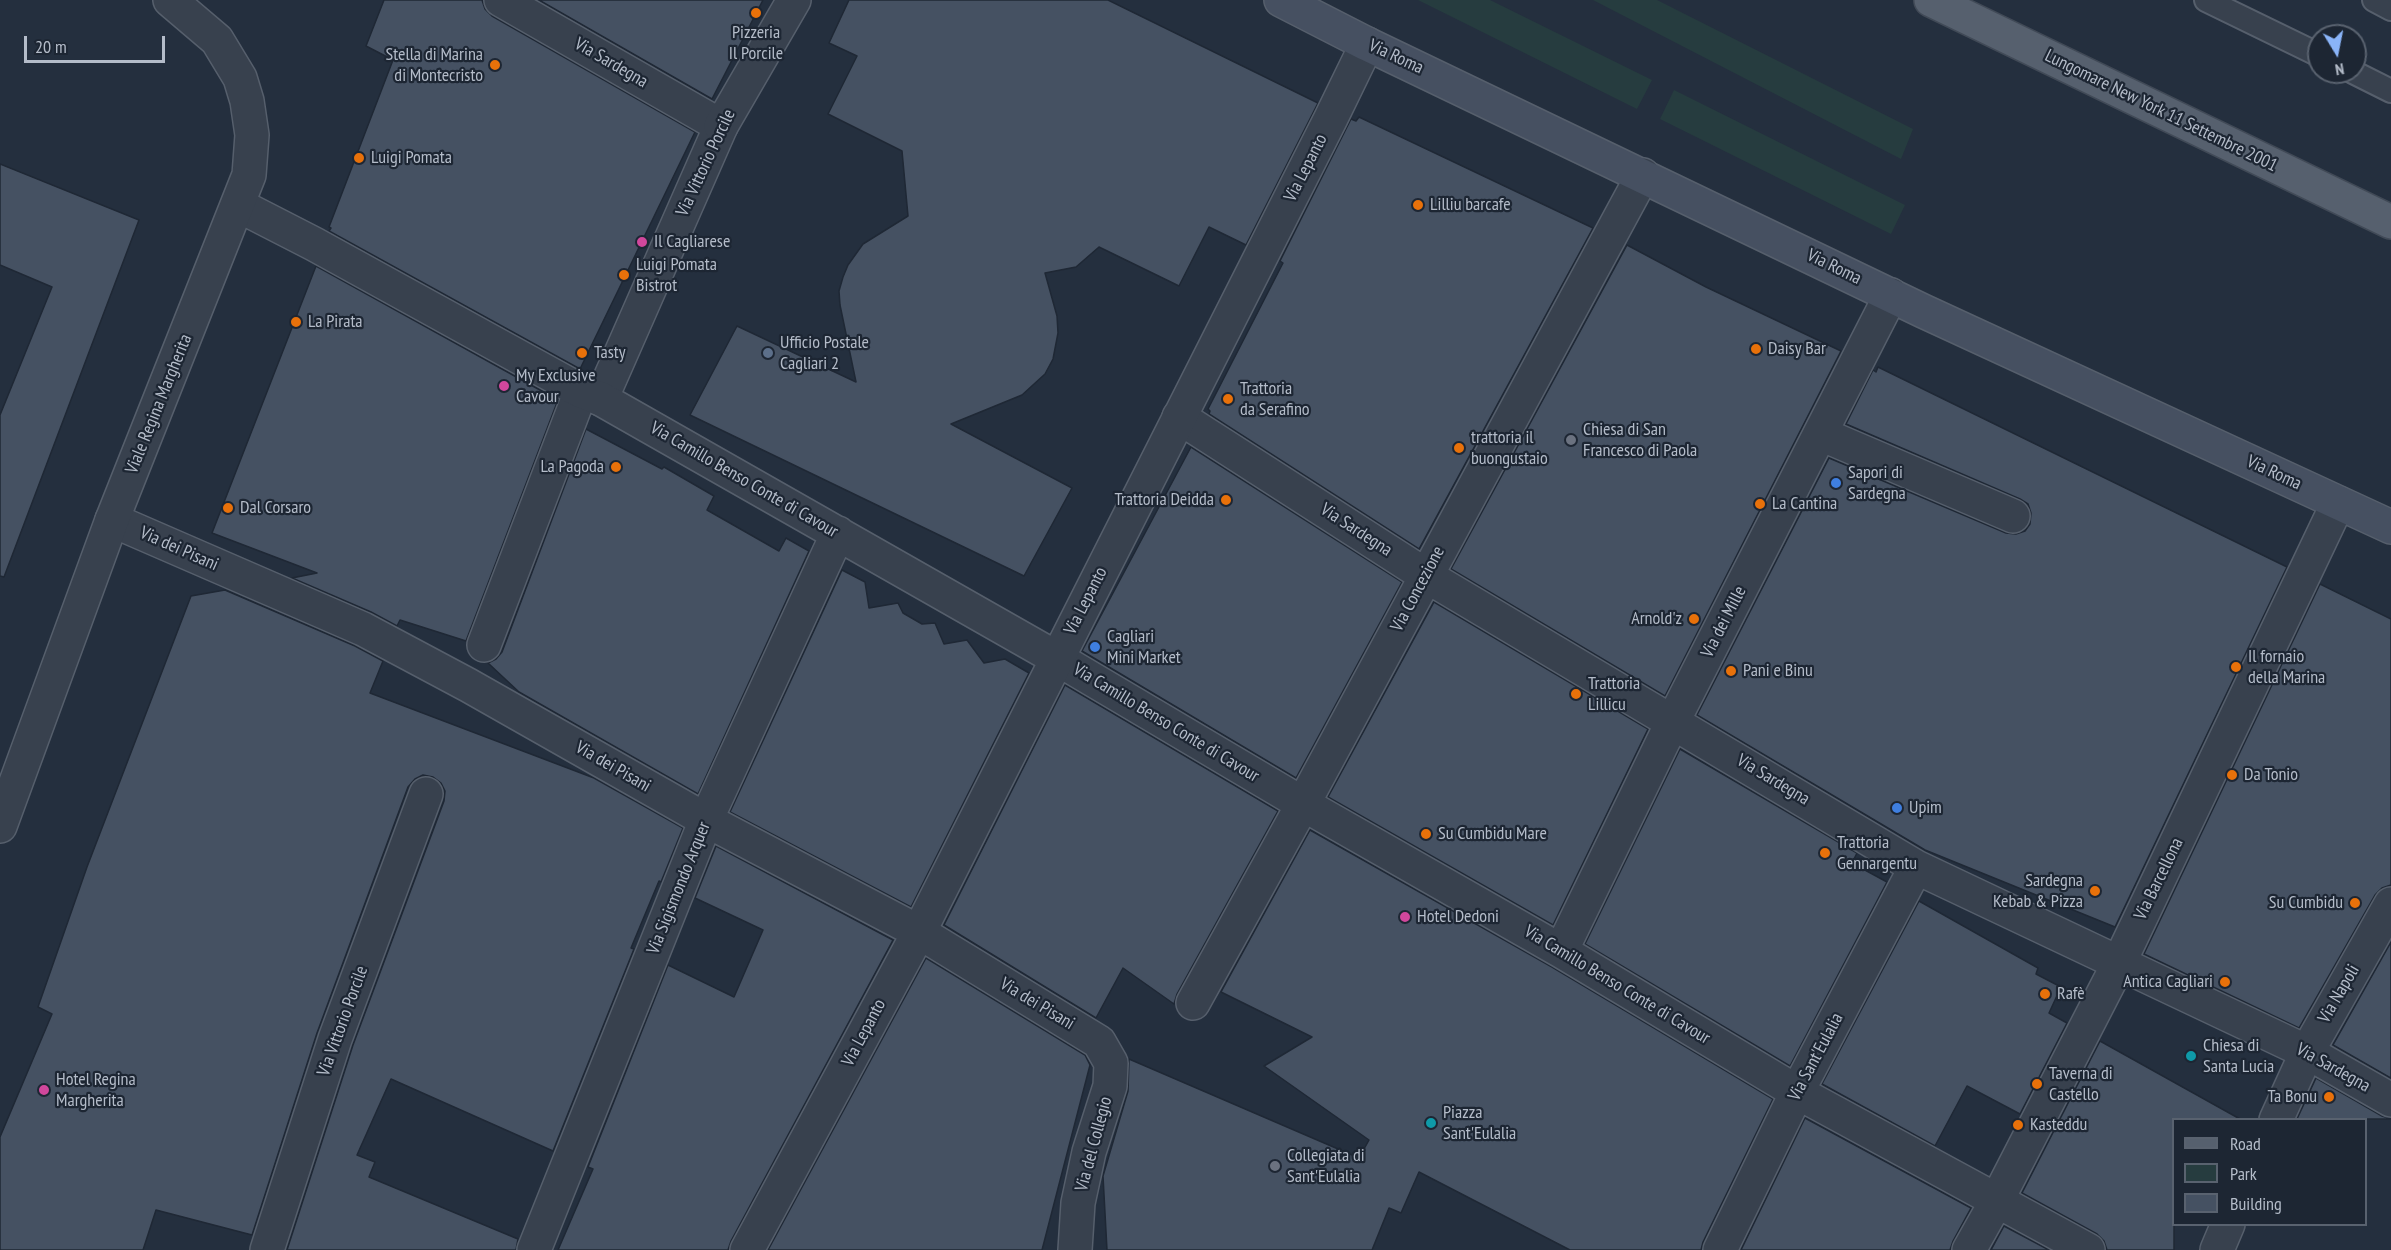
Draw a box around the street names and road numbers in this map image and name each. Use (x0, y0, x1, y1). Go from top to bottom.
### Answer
street label: Via Sardegna (571, 33, 651, 93)
street label: Via Roma (1365, 35, 1427, 79)
street label: Lungomare New York 11 Settembre 2001 (2041, 45, 2281, 177)
street label: Via Vittorio Porcile (672, 106, 740, 220)
street label: Via Lepanto (1280, 131, 1332, 205)
street label: Via Roma (1803, 245, 1865, 289)
street label: Viale Regina Margherita (121, 331, 197, 477)
street label: Via Camillo Benso Conte di Cavour (646, 417, 842, 543)
street label: Via Roma (2243, 451, 2305, 495)
street label: Via Sardegna (1316, 499, 1396, 561)
street label: Via dei Pisani (137, 522, 221, 576)
street label: Via Concezione (1387, 543, 1449, 635)
street label: Via Lepanto (1060, 564, 1112, 638)
street label: Via dei Mille (1697, 583, 1751, 661)
street label: Via Camillo Benso Conte di Cavour (1069, 659, 1263, 787)
street label: Via dei Pisani (572, 737, 654, 797)
street label: Via Sardegna (1733, 750, 1813, 810)
street label: Via Sigismondo Arquer (643, 819, 715, 957)
street label: Via Barcellona (2130, 834, 2188, 924)
street label: Via Camillo Benso Conte di Cavour (1520, 921, 1714, 1049)
street label: Via Napoli (2314, 961, 2364, 1027)
street label: Via Vittorio Porcile (313, 963, 373, 1079)
street label: Via dei Pisani (996, 973, 1078, 1035)
street label: Via Lepanto (837, 996, 891, 1070)
street label: Via Sant'Eulalia (1784, 1009, 1848, 1105)
street label: Via Sardegna (2292, 1039, 2374, 1097)
street label: Via del Collegio (1071, 1094, 1117, 1194)

